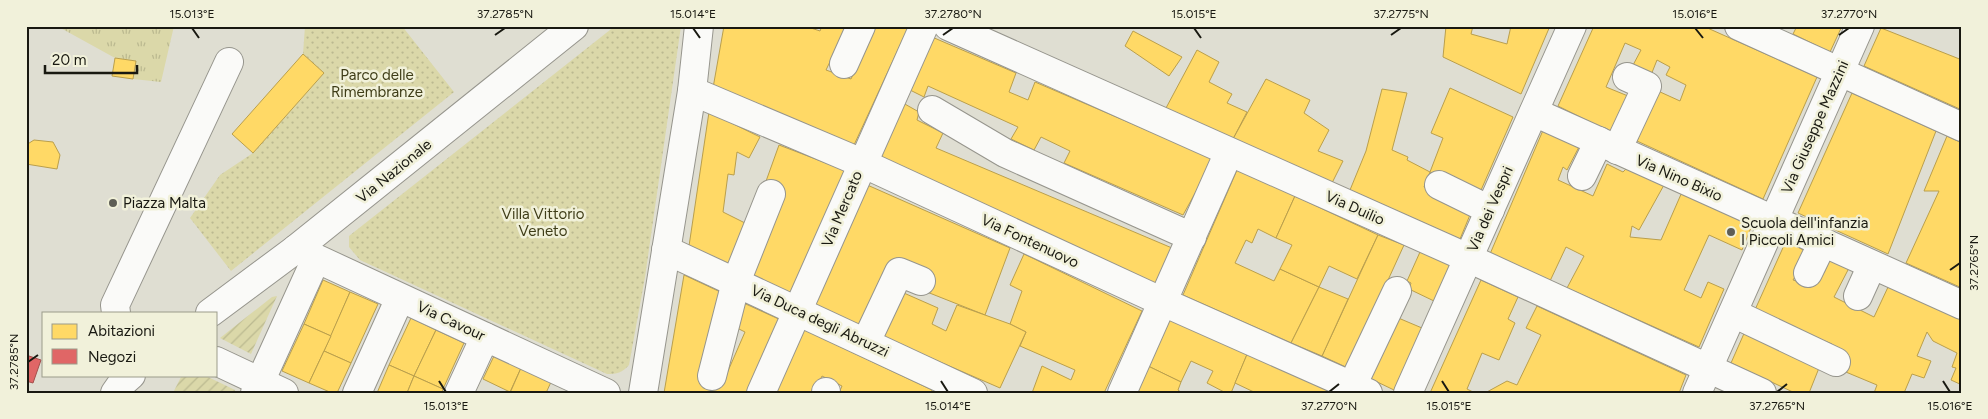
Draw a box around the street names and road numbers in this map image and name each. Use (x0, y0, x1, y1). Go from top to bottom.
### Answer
street label: Via Giuseppe Mazzini (1778, 58, 1852, 196)
street label: Via Nazionale (353, 135, 435, 207)
street label: Via Nino Bixio (1633, 151, 1725, 205)
street label: Via dei Vespri (1463, 163, 1517, 255)
street label: Via Mercato (818, 168, 866, 250)
street label: Via Duilio (1323, 187, 1388, 229)
street label: Via Fontenuovo (978, 210, 1082, 272)
street label: Via Duca degli Abruzzi (748, 281, 892, 361)
street label: Via Cavour (414, 297, 488, 345)

